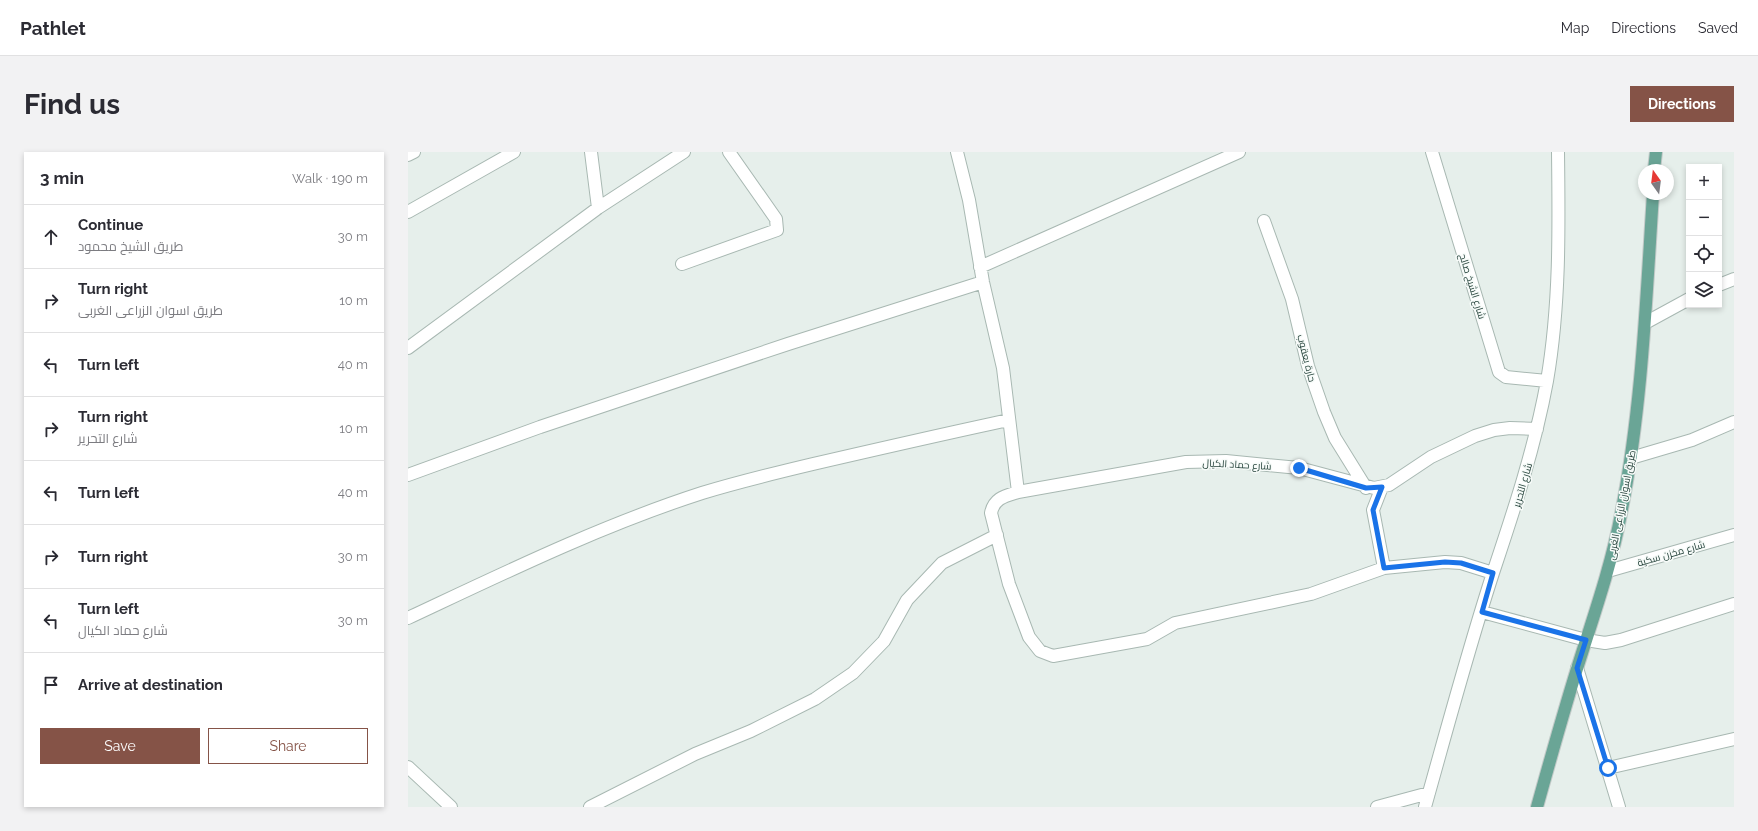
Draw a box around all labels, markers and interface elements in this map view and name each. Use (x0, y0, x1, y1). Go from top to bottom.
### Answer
text: Pathlet (20, 17, 86, 39)
text: Map (1561, 20, 1589, 36)
text: Directions (1611, 20, 1676, 36)
text: Saved (1698, 20, 1738, 36)
button: Directions (1630, 86, 1734, 122)
text: Find us (24, 88, 120, 121)
north arrow (1638, 164, 1674, 200)
map controls (1686, 164, 1722, 308)
button: + (1686, 164, 1722, 200)
text: 3 min (40, 168, 84, 188)
text: Walk · 190 m (292, 171, 368, 186)
button: − (1686, 200, 1722, 236)
text: Continue (78, 216, 143, 234)
icon: ahead (40, 226, 62, 248)
text: 30 m (338, 229, 368, 244)
button: locate (1686, 236, 1722, 272)
text: طريق الشيخ محمود (78, 239, 183, 254)
street label: شارع الشيخ صالح (1456, 252, 1488, 321)
button: layers (1686, 272, 1722, 308)
text: Turn right (78, 280, 148, 298)
icon: right (40, 290, 62, 312)
text: 10 m (339, 293, 368, 308)
text: طريق اسوان الزراعى الغربى (78, 303, 223, 318)
street label: حارة يعقوب (1295, 333, 1318, 383)
icon: left (40, 354, 62, 376)
text: Turn left (78, 356, 139, 374)
text: 40 m (338, 357, 368, 372)
text: Turn right (78, 408, 148, 426)
icon: right (40, 418, 62, 440)
text: 10 m (339, 421, 368, 436)
text: شارع التحرير (78, 431, 138, 446)
street label: طريق اسوان الزراعى الغربى (1605, 449, 1639, 561)
street label: شارع حماد الكيال (1202, 457, 1272, 473)
route end (1290, 459, 1308, 477)
street label: شارع التحرير (1511, 462, 1535, 510)
icon: left (40, 482, 62, 504)
text: Turn left (78, 484, 139, 502)
text: 40 m (338, 485, 368, 500)
street label: شارع مخزن سكية (1636, 539, 1707, 569)
icon: right (40, 546, 62, 568)
text: Turn right (78, 548, 148, 566)
text: 30 m (338, 549, 368, 564)
text: Turn left (78, 600, 139, 618)
icon: left (40, 610, 62, 632)
text: 30 m (338, 613, 368, 628)
text: شارع حماد الكيال (78, 623, 168, 638)
icon: arrive (40, 674, 62, 696)
text: Arrive at destination (78, 676, 223, 694)
button: Save (40, 728, 200, 764)
button: Share (208, 728, 368, 764)
route start (1599, 759, 1617, 777)

